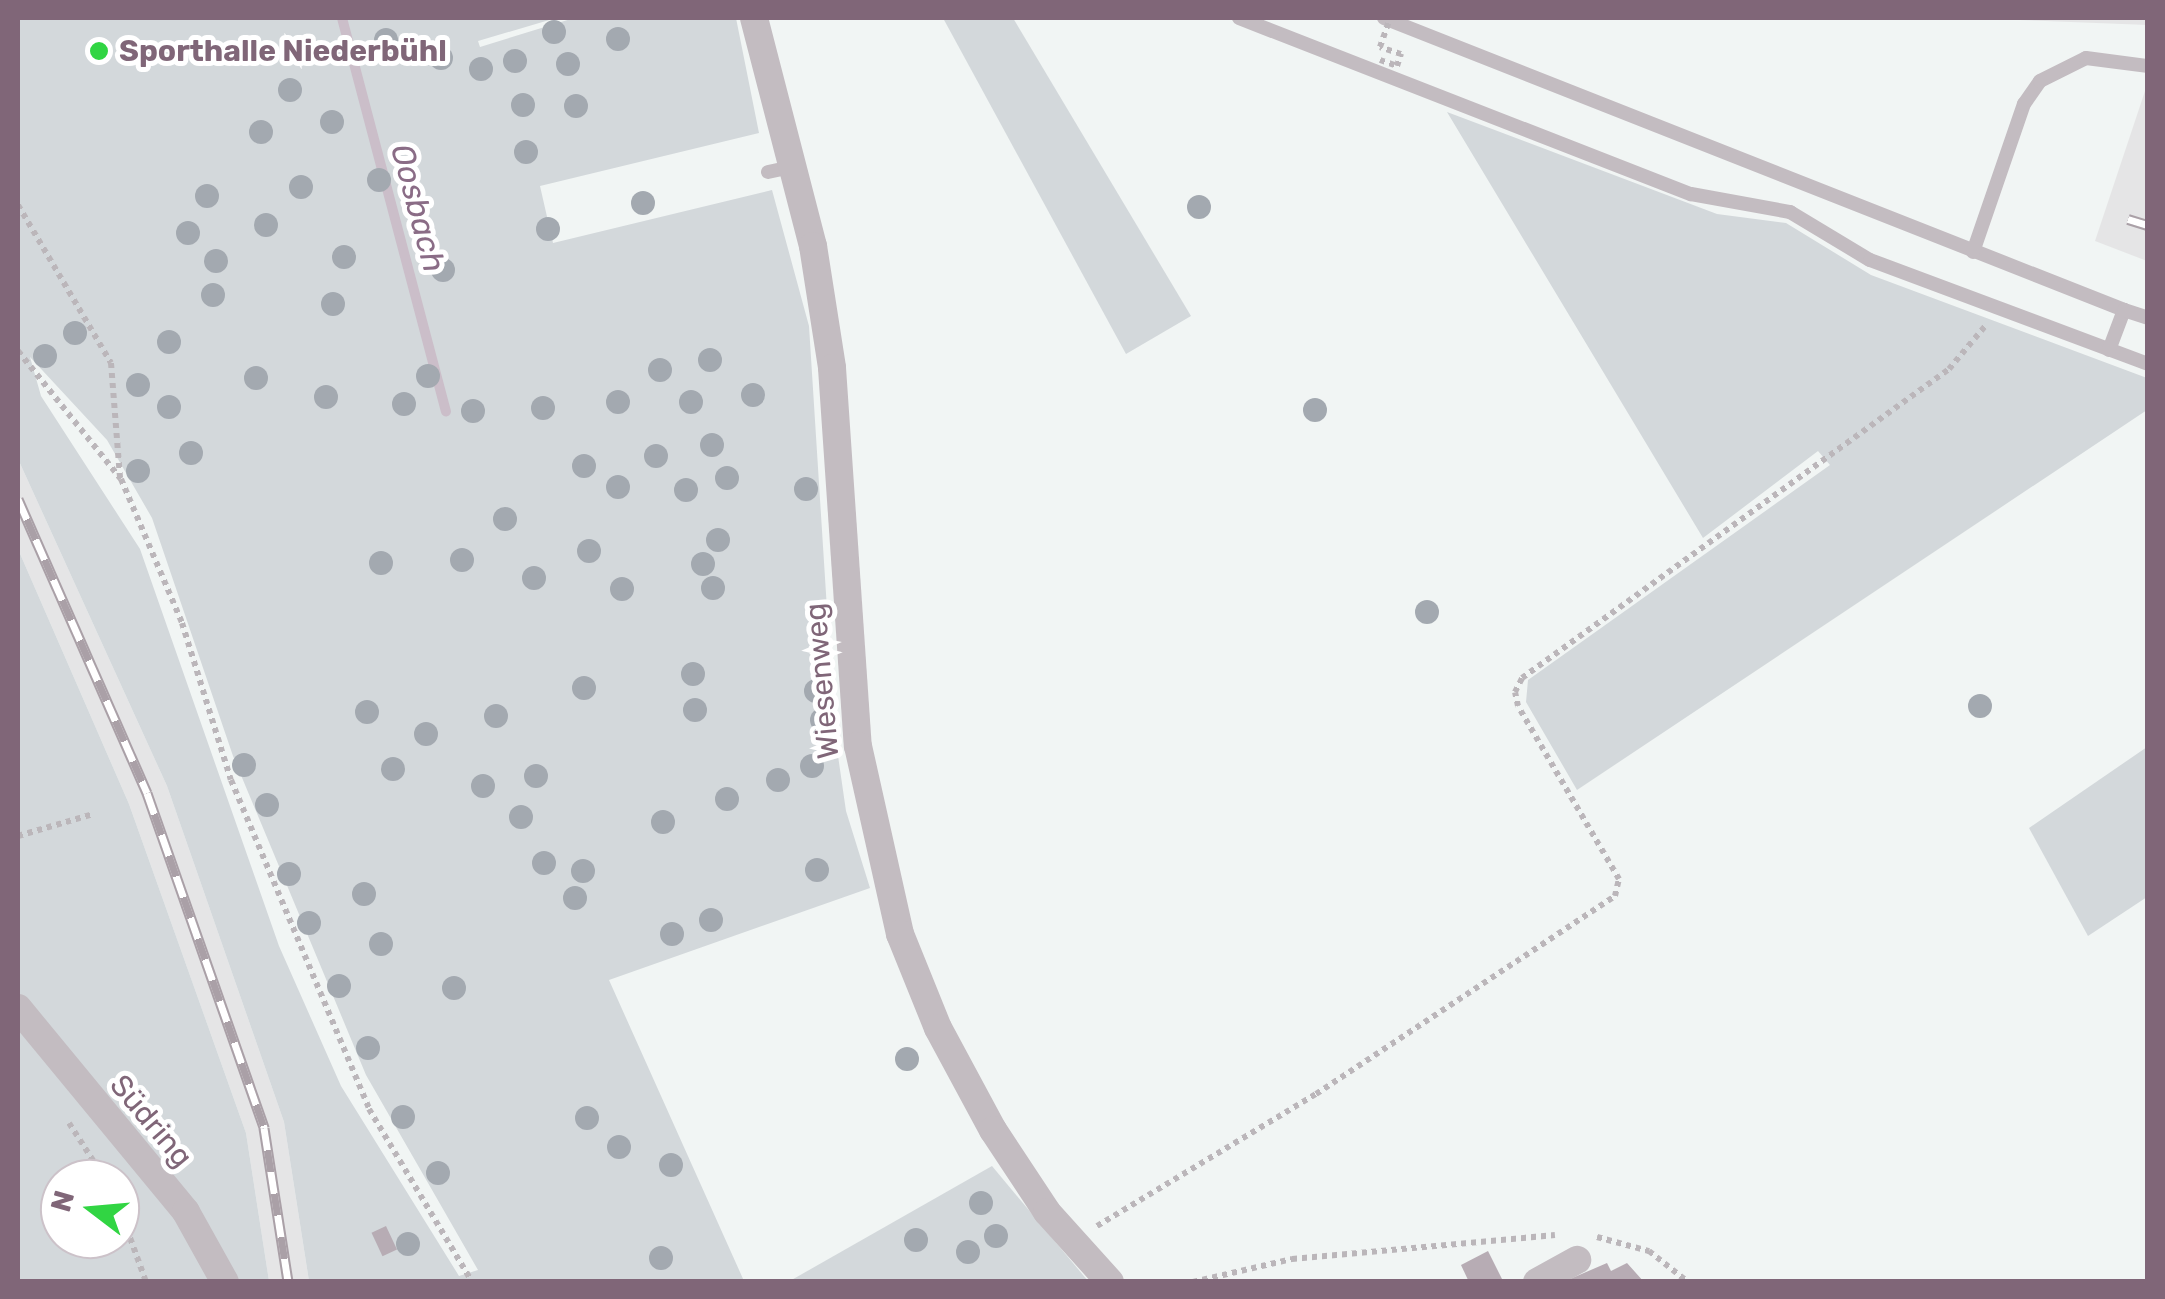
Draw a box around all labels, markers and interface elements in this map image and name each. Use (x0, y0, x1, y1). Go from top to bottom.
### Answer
place label: Sporthalle Niederbühl (119, 33, 447, 69)
marker: Sporthalle Niederbühl (88, 40, 110, 62)
water label: Oosbach (382, 140, 454, 276)
street label: Wiesenweg (797, 601, 847, 761)
street label: Südring (102, 1068, 200, 1174)
north arrow (40, 1159, 140, 1259)
text: N (44, 1187, 81, 1215)

